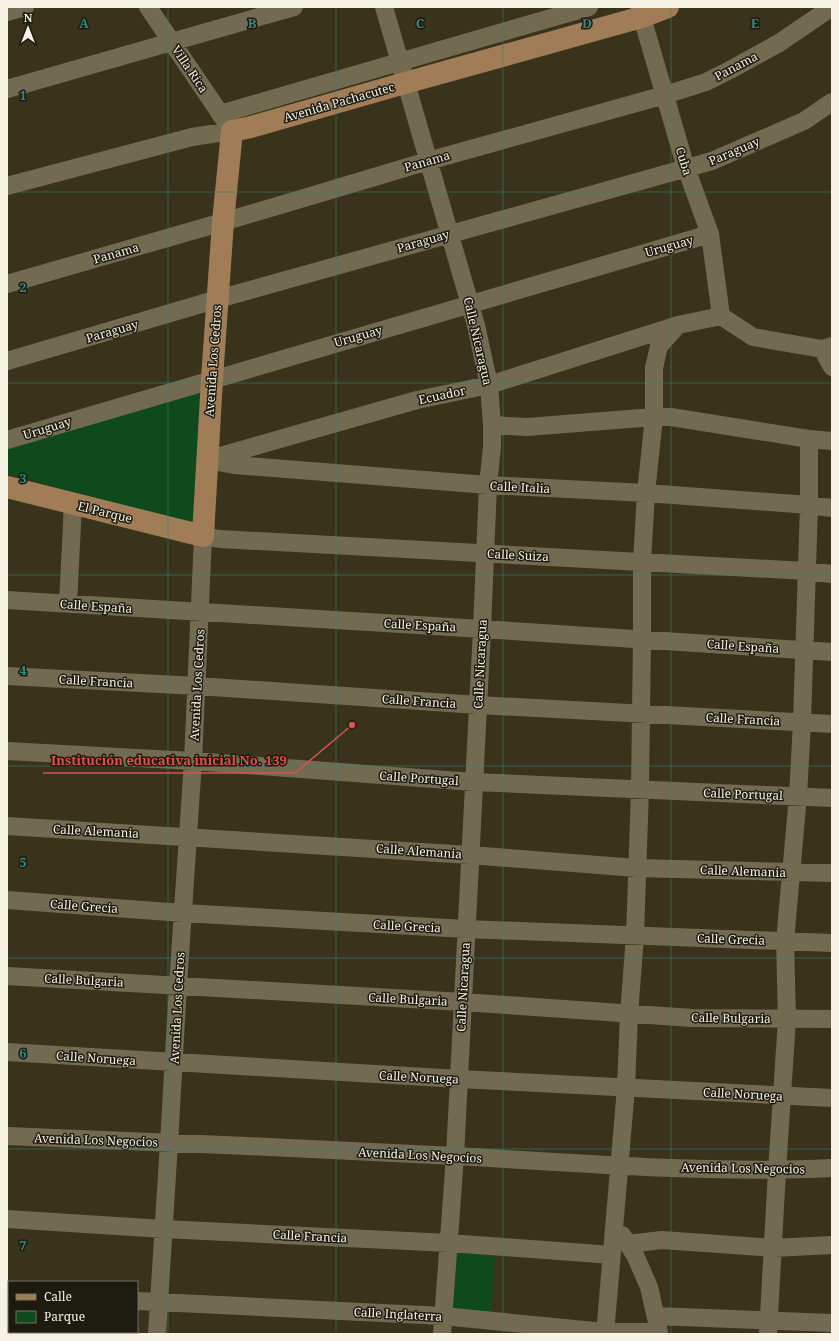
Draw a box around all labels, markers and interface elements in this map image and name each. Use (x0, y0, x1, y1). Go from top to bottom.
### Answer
north arrow (8, 8, 48, 48)
text: N (24, 10, 33, 25)
text: A (79, 14, 89, 32)
text: B (248, 14, 257, 32)
text: C (416, 14, 425, 32)
text: D (582, 14, 592, 32)
text: E (751, 14, 760, 32)
street label: Villa Rica (168, 42, 212, 96)
street label: Panama (711, 47, 761, 84)
street label: Avenida Pachacutec (282, 78, 396, 126)
text: 1 (19, 86, 27, 104)
street label: Paraguay (706, 133, 762, 169)
street label: Cuba (672, 145, 696, 178)
street label: Panama (402, 146, 452, 176)
street label: Paraguay (395, 225, 451, 257)
street label: Uruguay (643, 231, 695, 261)
street label: Panama (91, 238, 141, 268)
text: 2 (19, 278, 27, 296)
street label: Calle Nicaragua (460, 295, 496, 387)
street label: Avenida Los Cedros (201, 305, 225, 417)
street label: Paraguay (84, 315, 140, 347)
street label: Uruguay (332, 321, 384, 351)
street label: Ecuador (417, 382, 467, 408)
street label: Uruguay (21, 413, 73, 443)
text: 3 (19, 469, 27, 487)
street label: Calle Italia (489, 477, 551, 497)
street label: El Parque (76, 497, 134, 527)
street label: Calle Suiza (487, 545, 550, 565)
street label: Calle España (59, 595, 133, 617)
street label: Calle España (383, 615, 457, 635)
street label: Calle Nicaragua (469, 618, 491, 709)
street label: Avenida Los Cedros (186, 629, 208, 741)
street label: Calle España (706, 635, 780, 657)
text: 4 (19, 661, 27, 679)
street label: Calle Francia (58, 671, 134, 691)
street label: Calle Francia (381, 690, 457, 712)
street label: Calle Francia (705, 709, 781, 729)
callout: Institución educativa inicial No. 139 (43, 748, 295, 773)
text: Institución educativa inicial No. 139 (51, 751, 287, 769)
street label: Calle Portugal (379, 767, 460, 789)
street label: Calle Portugal (703, 784, 783, 804)
street label: Calle Alemania (53, 820, 140, 842)
street label: Calle Alemania (375, 840, 463, 863)
text: 5 (19, 853, 27, 871)
street label: Calle Alemania (700, 861, 787, 881)
street label: Calle Grecia (49, 895, 119, 917)
street label: Calle Grecia (372, 916, 442, 936)
street label: Calle Grecia (697, 929, 766, 949)
street label: Calle Nicaragua (452, 941, 474, 1032)
street label: Avenida Los Cedros (166, 952, 188, 1064)
street label: Calle Bulgaria (44, 969, 125, 991)
street label: Calle Bulgaria (368, 988, 449, 1010)
street label: Calle Bulgaria (691, 1009, 771, 1027)
text: 6 (19, 1044, 27, 1062)
street label: Calle Noruega (55, 1047, 137, 1069)
street label: Calle Noruega (379, 1066, 460, 1088)
street label: Calle Noruega (703, 1083, 784, 1105)
street label: Avenida Los Negocios (34, 1129, 158, 1151)
street label: Avenida Los Negocios (358, 1143, 482, 1167)
street label: Avenida Los Negocios (681, 1158, 805, 1178)
street label: Calle Francia (272, 1226, 348, 1246)
text: 7 (19, 1236, 27, 1254)
legend (8, 1281, 138, 1333)
text: Calle (44, 1288, 72, 1305)
street label: Calle Inglaterra (353, 1303, 443, 1325)
text: Parque (44, 1308, 85, 1325)

